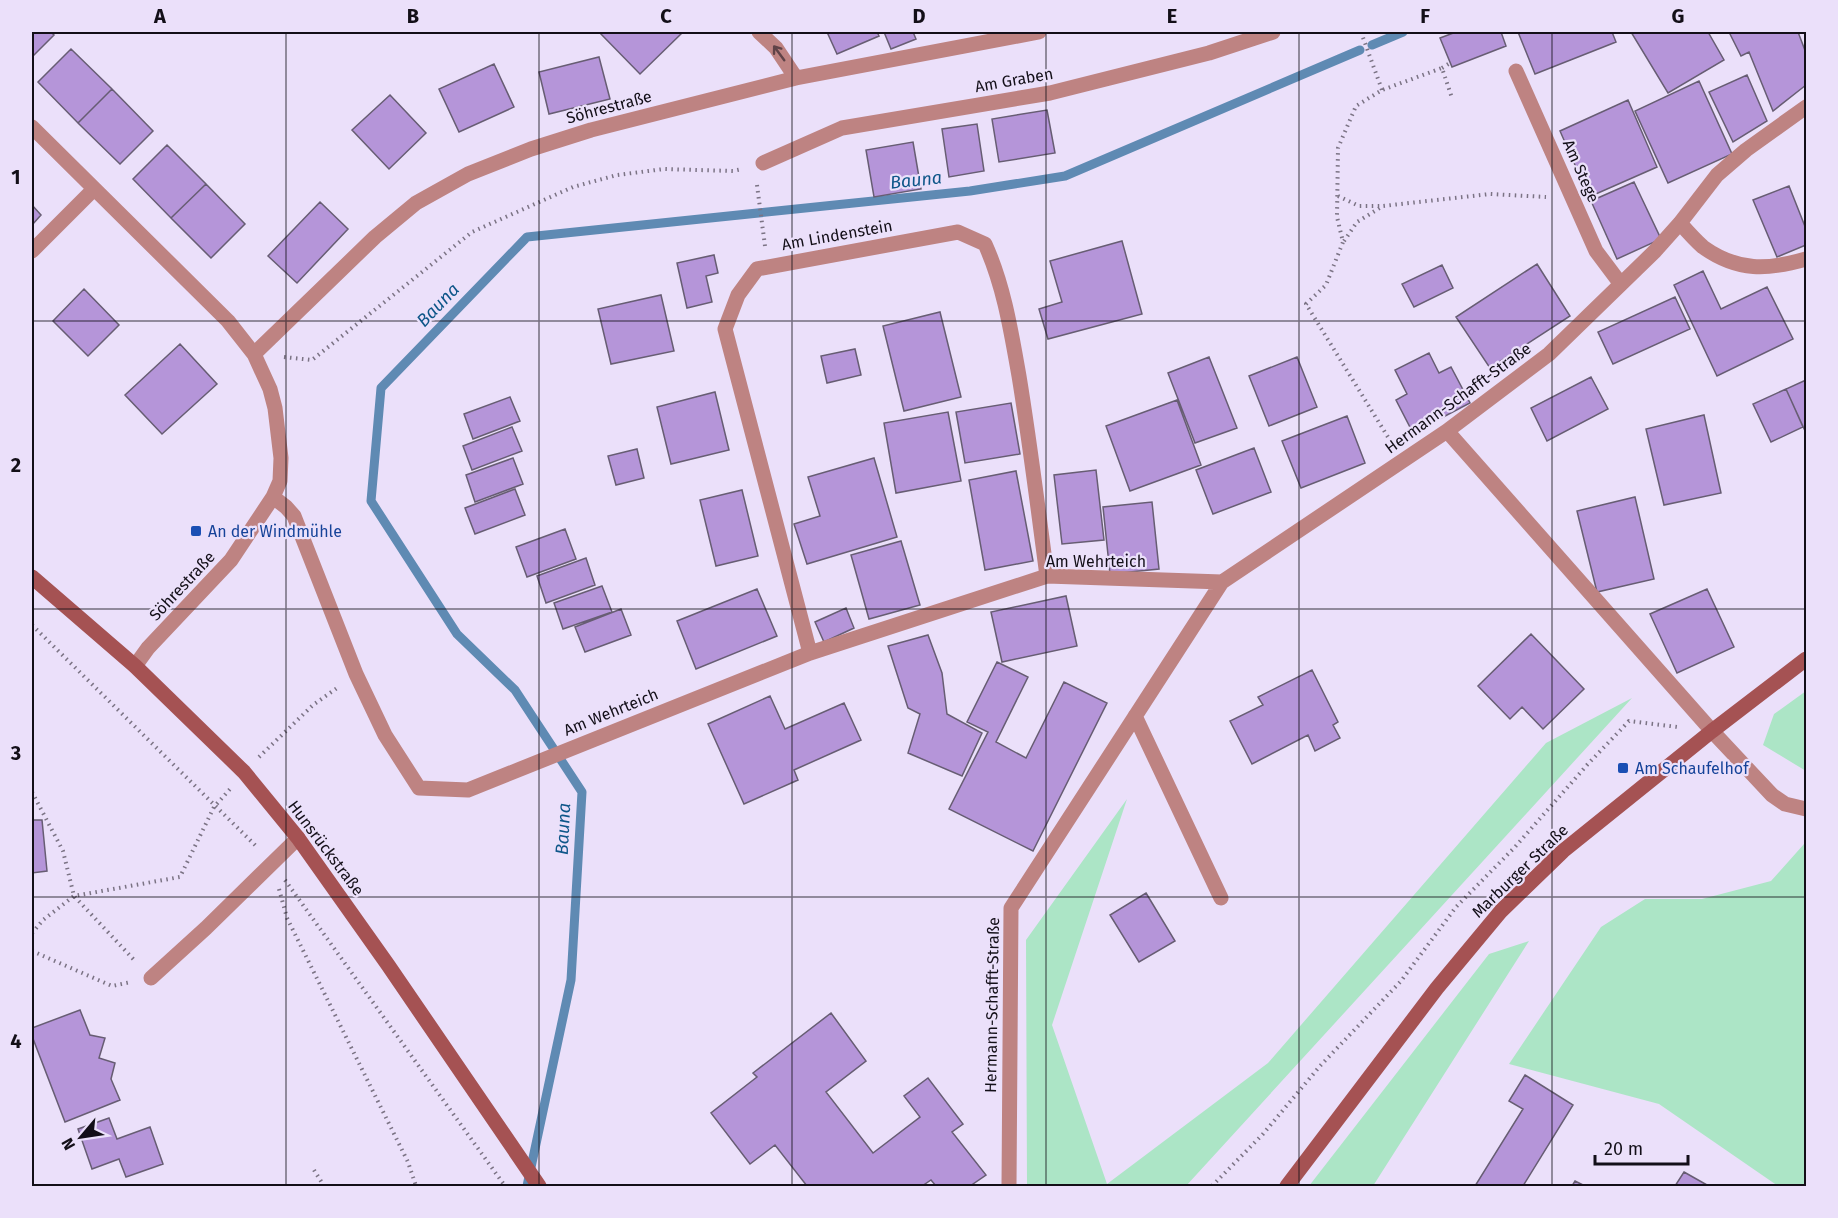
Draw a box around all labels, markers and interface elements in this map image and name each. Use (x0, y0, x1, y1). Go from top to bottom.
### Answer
text: A (153, 4, 167, 28)
text: B (407, 4, 419, 28)
text: C (660, 4, 672, 28)
text: D (912, 4, 926, 28)
text: E (1167, 4, 1177, 28)
text: F (1420, 4, 1430, 28)
text: G (1672, 4, 1684, 28)
one-way arrow (773, 46, 785, 62)
street label: Am Graben (973, 64, 1055, 96)
street label: Söhrestraße (564, 86, 654, 128)
street label: Am Stege (1559, 137, 1603, 205)
text: 1 (11, 165, 21, 189)
water label: Bauna (889, 166, 943, 194)
street label: Am Lindenstein (780, 216, 894, 254)
water label: Bauna (412, 279, 464, 331)
street label: Hermann-Schafft-Straße (1381, 339, 1535, 457)
text: 2 (11, 453, 21, 477)
place label: An der Windmühle (208, 522, 342, 541)
marker: An der Windmühle (189, 524, 203, 538)
street label: Söhrestraße (145, 547, 219, 625)
street label: Am Wehrteich (1046, 552, 1146, 571)
street label: Am Wehrteich (561, 684, 661, 740)
text: 3 (10, 741, 21, 765)
place label: Am Schaufelhof (1635, 759, 1750, 778)
marker: Am Schaufelhof (1616, 761, 1630, 775)
street label: Hunsrückstraße (284, 797, 368, 899)
water label: Bauna (551, 802, 575, 856)
street label: Marburger Straße (1468, 820, 1572, 922)
street label: Hermann-Schafft-Straße (981, 917, 1003, 1093)
text: 4 (10, 1029, 22, 1053)
north arrow (51, 1107, 111, 1167)
scale bar (1595, 1128, 1688, 1166)
text: N (57, 1135, 79, 1153)
text: 20 m (1604, 1138, 1643, 1160)

